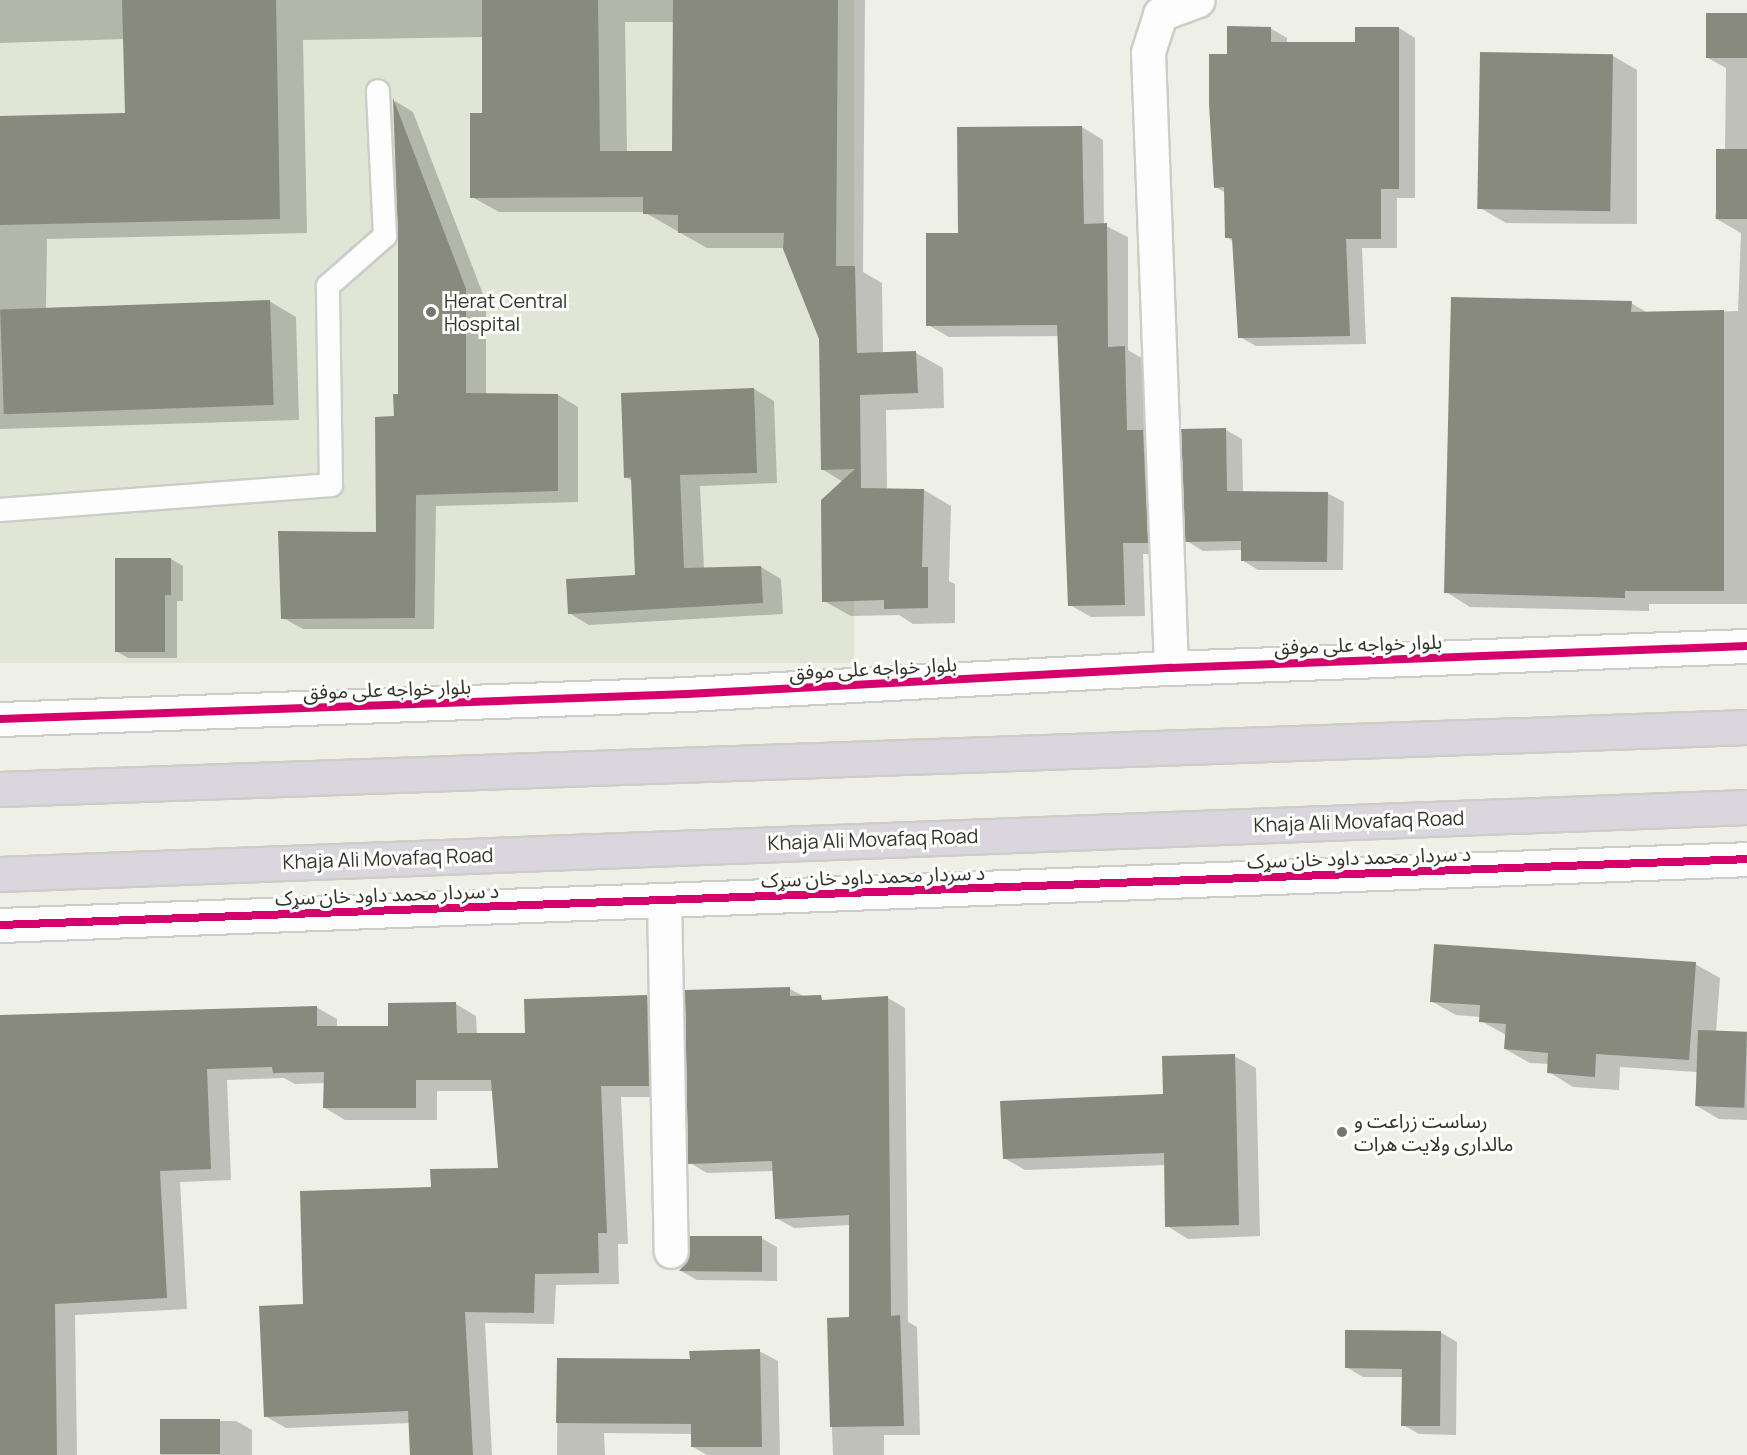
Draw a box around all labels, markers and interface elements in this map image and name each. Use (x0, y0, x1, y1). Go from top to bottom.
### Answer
place label: Herat Central Hospital (444, 288, 567, 335)
marker: Herat Central Hospital (422, 303, 440, 321)
street label: بلوار خواجه علی موفق (1274, 629, 1442, 659)
street label: بلوار خواجه علی موفق (788, 652, 958, 684)
street label: بلوار خواجه علی موفق (303, 674, 471, 704)
street label: Khaja Ali Movafaq Road (1253, 805, 1465, 837)
street label: Khaja Ali Movafaq Road (767, 823, 979, 855)
street label: د سردار محمد داود خان سړک (1247, 841, 1471, 873)
street label: Khaja Ali Movafaq Road (282, 842, 494, 874)
street label: د سردار محمد داود خان سړک (761, 860, 985, 892)
street label: د سردار محمد داود خان سړک (275, 878, 499, 910)
place label: رساست زراعت و مالداری ولایت هرات (1354, 1108, 1513, 1155)
marker: رساست زراعت و مالداری ولایت هرات (1335, 1125, 1349, 1139)

